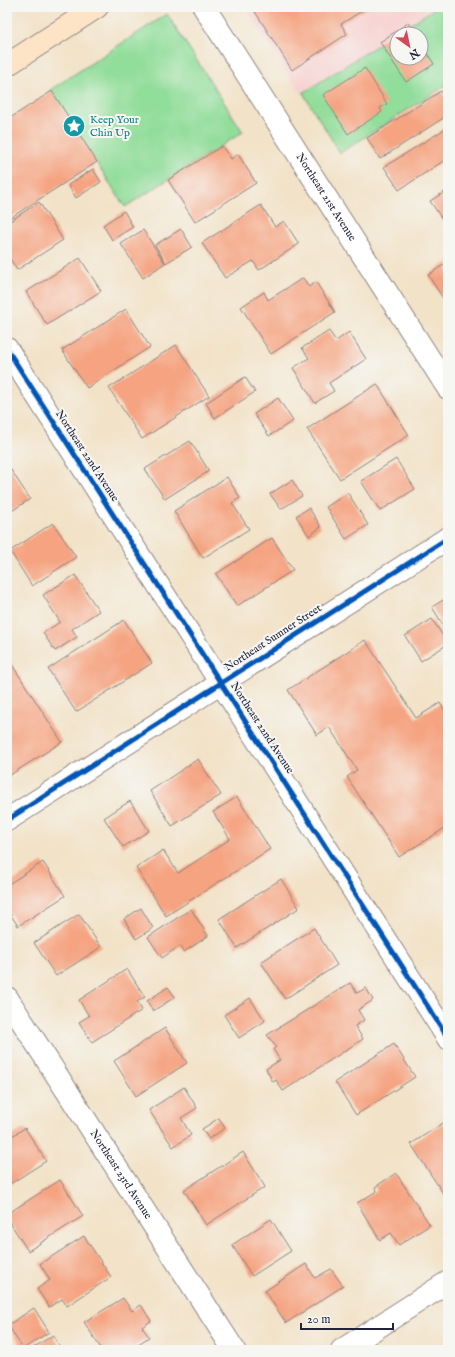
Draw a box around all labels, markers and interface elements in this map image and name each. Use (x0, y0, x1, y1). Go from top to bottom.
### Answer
north arrow (389, 26, 429, 66)
text: N (406, 45, 423, 62)
place icon: Keep Your Chin Up (61, 113, 87, 139)
place label: Keep Your Chin Up (90, 113, 139, 140)
street label: Northeast 21st Avenue (293, 151, 359, 244)
street label: Northeast 22nd Avenue (52, 407, 122, 505)
street label: Northeast Sumner Street (222, 601, 324, 675)
street label: Northeast 22nd Avenue (227, 679, 297, 777)
street label: Northeast 23rd Avenue (87, 1127, 155, 1222)
scale bar (301, 1305, 393, 1331)
text: 20 m (307, 1312, 330, 1327)

